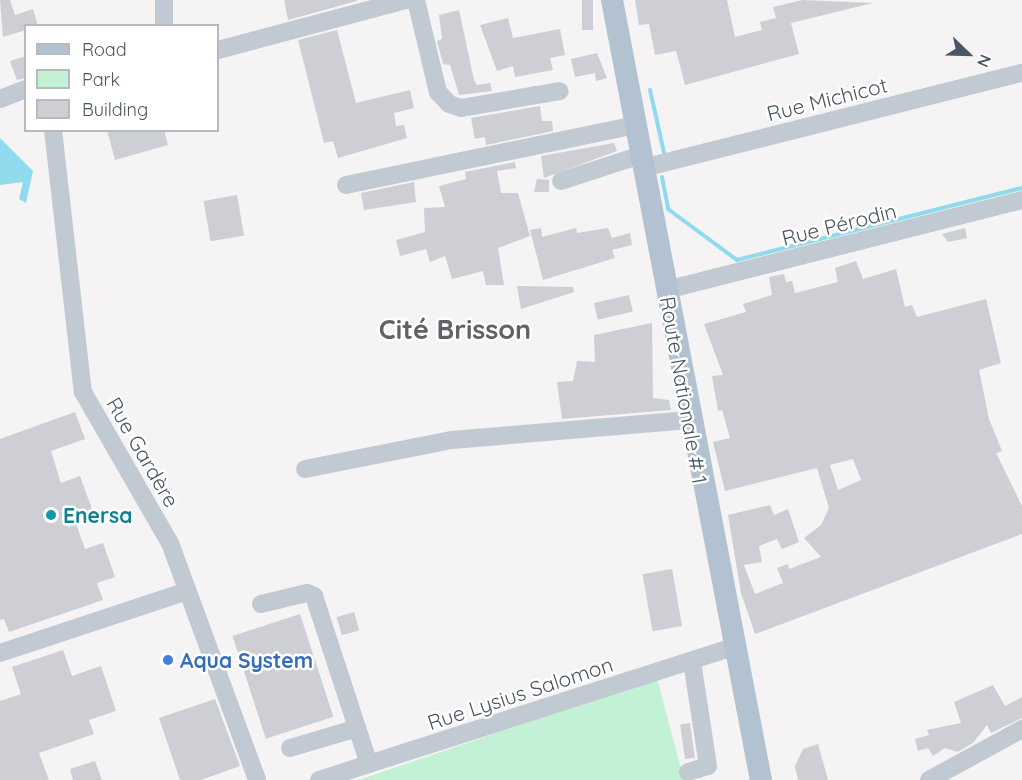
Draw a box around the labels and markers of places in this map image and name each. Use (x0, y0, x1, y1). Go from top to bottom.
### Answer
place label: Enersa (63, 502, 133, 528)
marker: Enersa (44, 508, 58, 522)
place label: Aqua System (180, 647, 313, 673)
marker: Aqua System (161, 653, 175, 667)

